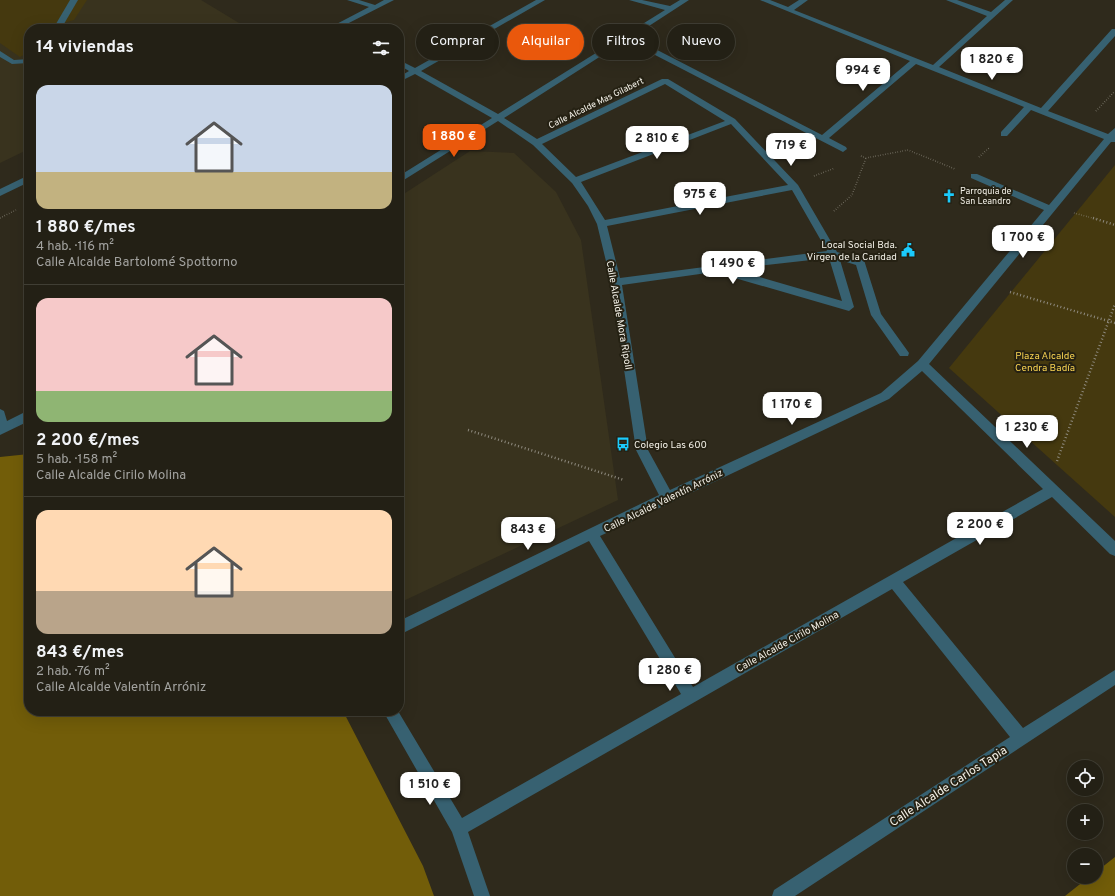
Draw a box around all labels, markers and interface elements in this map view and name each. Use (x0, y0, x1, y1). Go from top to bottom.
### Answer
chip: Comprar (416, 24, 499, 60)
chip: Alquilar (507, 24, 584, 60)
chip: Filtros (592, 24, 659, 60)
chip: Nuevo (667, 24, 735, 60)
text: 14 viviendas (36, 37, 134, 59)
icon: filters (370, 37, 392, 59)
pin: 1 820 € (955, 47, 1029, 81)
text: 1 820 € (970, 52, 1014, 68)
pin: 994 € (835, 58, 891, 92)
text: 994 € (845, 63, 881, 79)
street label: Calle Alcalde Mas Gilabert (547, 76, 646, 131)
icon: home (178, 111, 250, 183)
pin: 1 880 € (417, 124, 491, 158)
pin: 2 810 € (620, 126, 694, 160)
text: 1 880 € (432, 129, 476, 145)
text: 2 810 € (635, 131, 679, 147)
pin: 719 € (763, 133, 819, 167)
text: 719 € (775, 138, 807, 154)
pin: 975 € (672, 182, 728, 216)
place label: Parroquia de San Leandro (960, 186, 1012, 207)
text: 975 € (683, 187, 717, 203)
church icon: Parroquia de San Leandro (941, 188, 957, 204)
text: 1 880 €/mes (36, 217, 136, 239)
pin: 1 700 € (986, 225, 1060, 259)
text: 1 700 € (1001, 230, 1045, 246)
text: 4 hab. · 116 m² (36, 239, 114, 255)
place label: Local Social Bda. Virgen de la Caridad (807, 239, 897, 264)
public building icon: Local Social Bda. Virgen de la Caridad (900, 242, 916, 258)
pin: 1 490 € (696, 251, 770, 285)
text: Calle Alcalde Bartolomé Spottorno (36, 255, 238, 271)
text: 1 490 € (711, 256, 755, 272)
street label: Calle Alcalde Mora Ripoll (603, 260, 635, 371)
icon: home (178, 324, 250, 396)
park label: Plaza Alcalde Cendra Badía (1015, 350, 1075, 375)
pin: 1 170 € (755, 392, 829, 426)
text: 1 170 € (772, 397, 812, 413)
pin: 1 230 € (990, 415, 1064, 449)
text: 1 230 € (1005, 420, 1049, 436)
text: 2 200 €/mes (36, 430, 140, 452)
bus stop icon: Colegio Las 600 (615, 436, 631, 452)
place label: Colegio Las 600 (634, 439, 707, 452)
text: 5 hab. · 158 m² (36, 452, 117, 468)
street label: Calle Alcalde Valentín Arróniz (602, 467, 725, 536)
text: Calle Alcalde Cirilo Molina (36, 468, 186, 484)
pin: 2 200 € (943, 512, 1017, 546)
pin: 843 € (500, 517, 556, 551)
text: 2 200 € (956, 517, 1004, 533)
text: 843 € (510, 522, 546, 538)
icon: home (178, 536, 250, 608)
street label: Calle Alcalde Cirilo Molina (734, 609, 841, 676)
text: 843 €/mes (36, 642, 124, 664)
pin: 1 280 € (633, 658, 707, 692)
text: 1 280 € (648, 663, 692, 679)
text: 2 hab. · 76 m² (36, 664, 110, 680)
text: Calle Alcalde Valentín Arróniz (36, 680, 206, 696)
street label: Calle Alcalde Carlos Tapia (887, 743, 1010, 831)
map controls (1067, 760, 1103, 884)
button: locate (1067, 760, 1103, 796)
pin: 1 510 € (393, 772, 467, 806)
text: 1 510 € (409, 777, 451, 793)
button: + (1067, 804, 1103, 840)
button: − (1067, 848, 1103, 884)

